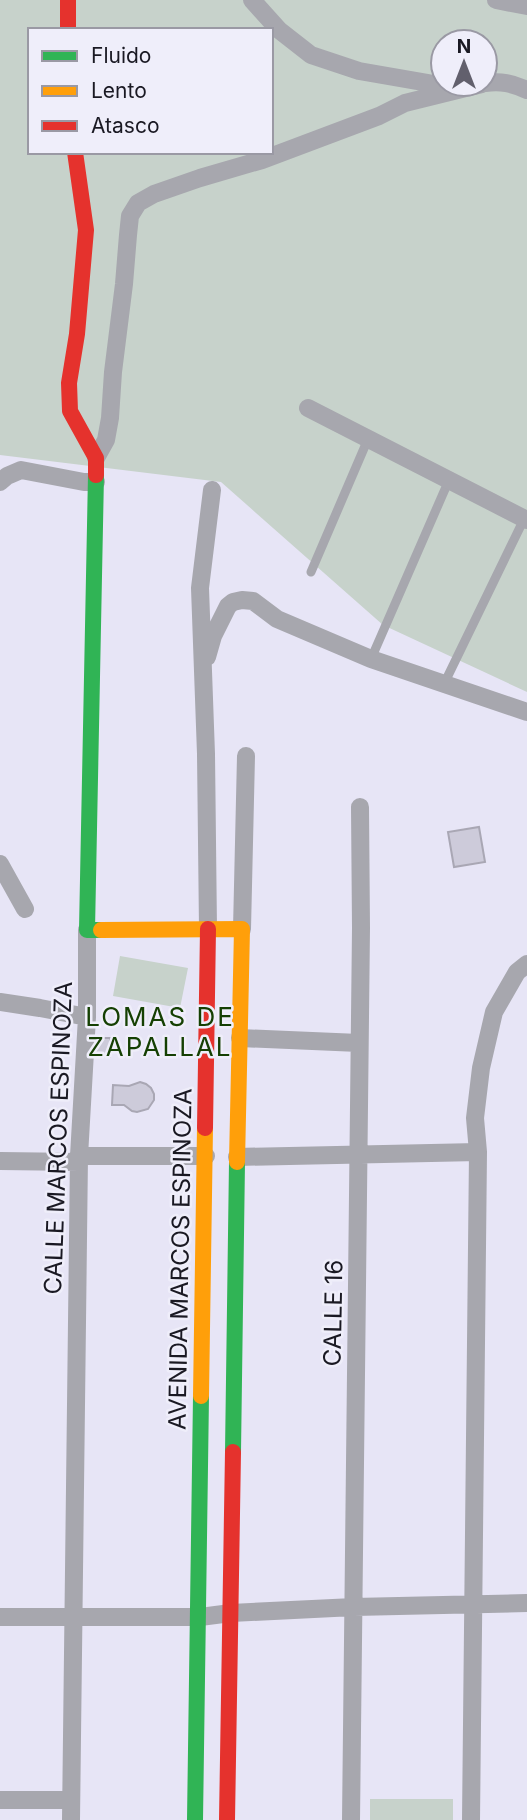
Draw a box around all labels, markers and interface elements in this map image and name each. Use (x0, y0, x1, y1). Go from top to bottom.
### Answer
legend (28, 28, 273, 154)
north arrow (429, 28, 499, 98)
text: N (457, 35, 471, 58)
text: Fluido (91, 43, 151, 68)
text: Lento (91, 78, 147, 103)
text: Atasco (91, 113, 160, 138)
street label: CALLE MARCOS ESPINOZA (38, 981, 78, 1295)
district label: LOMAS DE ZAPALLAL (85, 1001, 235, 1062)
street label: AVENIDA MARCOS ESPINOZA (163, 1088, 197, 1430)
street label: CALLE 16 (318, 1259, 348, 1367)

